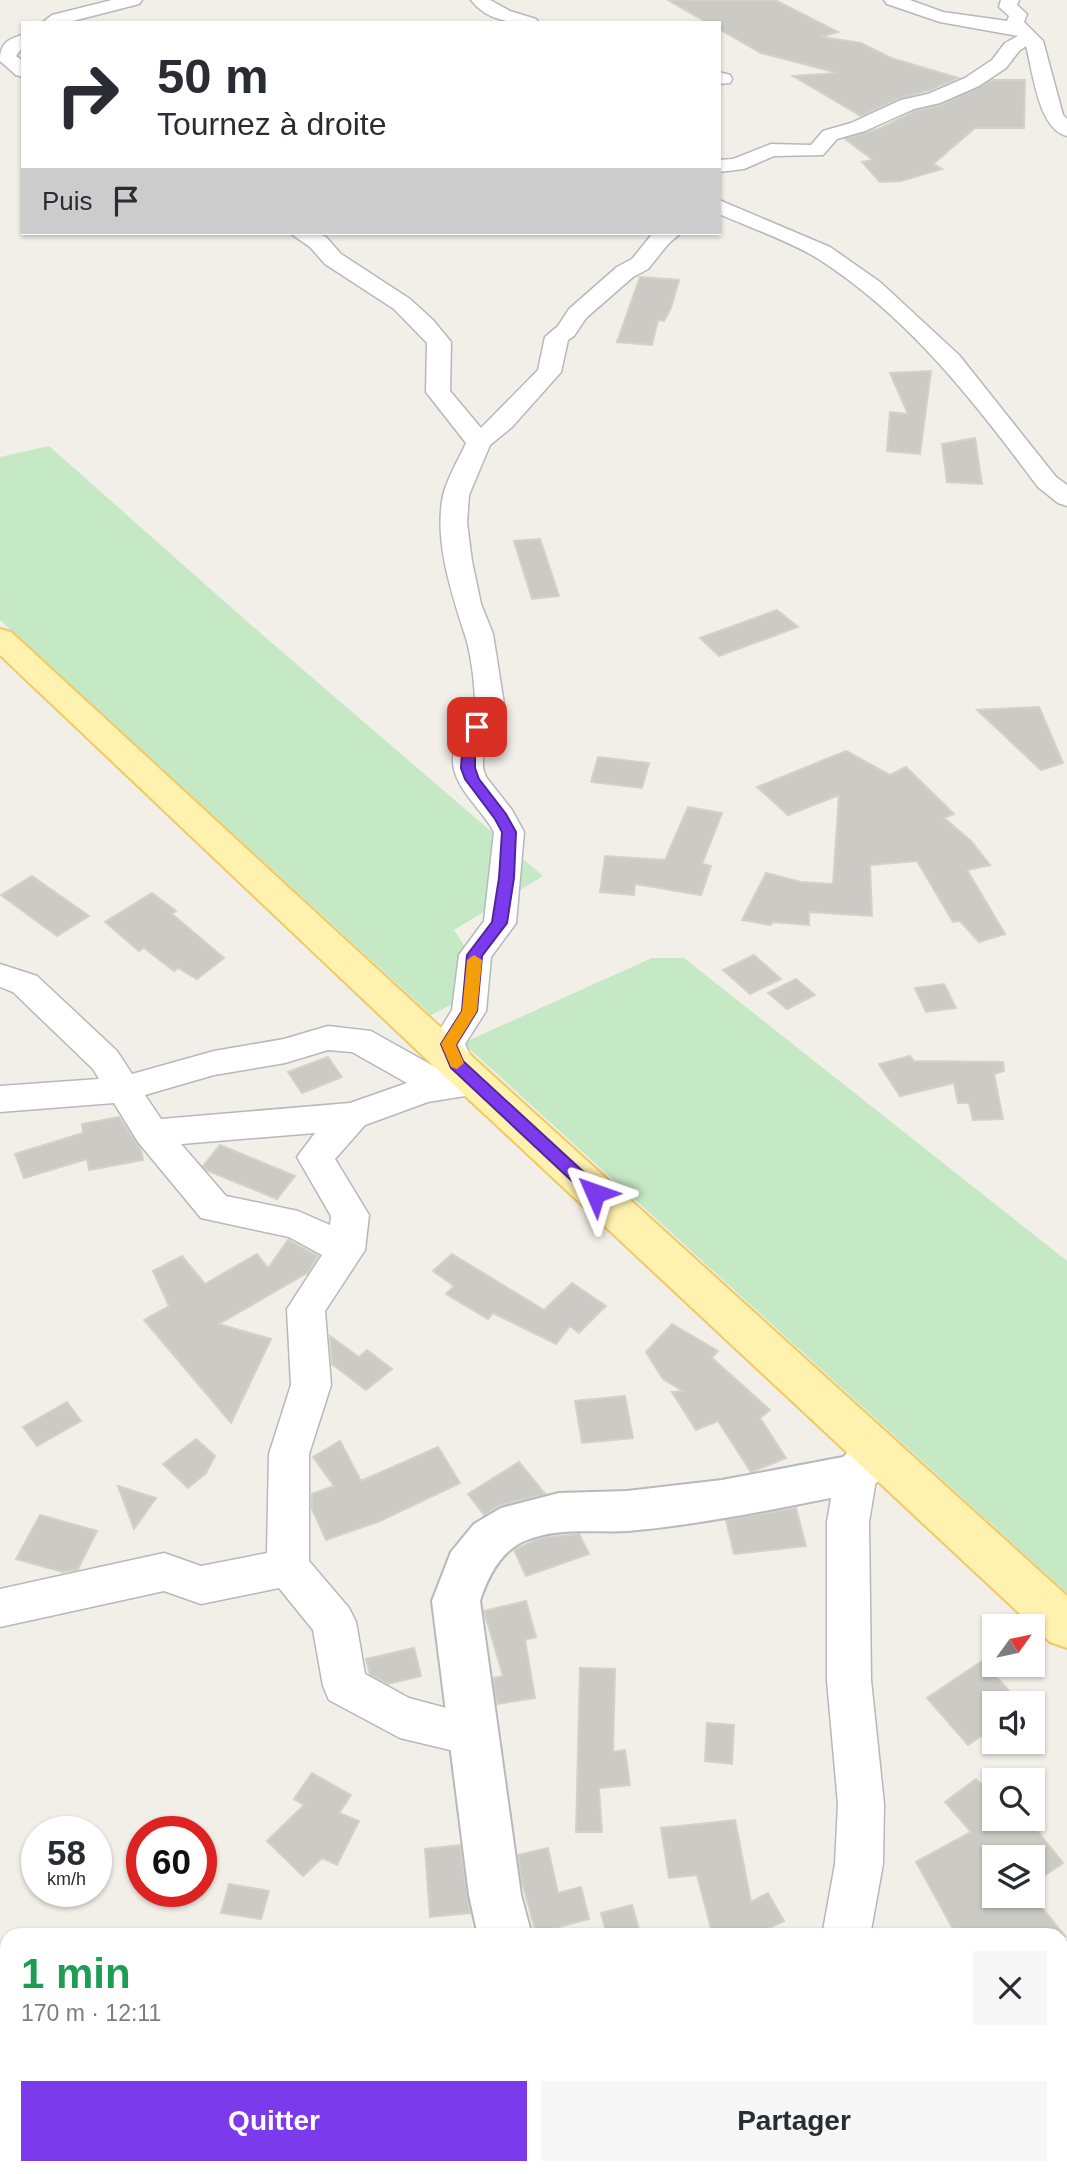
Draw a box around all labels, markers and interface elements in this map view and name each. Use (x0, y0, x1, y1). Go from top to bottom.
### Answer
icon: right (42, 49, 133, 140)
text: 50 m (157, 49, 269, 103)
text: Tournez à droite (157, 106, 386, 142)
icon: arrive (107, 182, 145, 220)
text: Puis (42, 186, 93, 216)
pin (447, 697, 507, 757)
icon: arrive (458, 708, 496, 746)
position arrow (558, 1156, 632, 1230)
north arrow (982, 1614, 1045, 1676)
map controls (982, 1614, 1045, 1908)
button: sound (982, 1691, 1045, 1754)
button: search (982, 1768, 1045, 1831)
speed limit sign: 60 (126, 1816, 217, 1907)
text: 58 (47, 1833, 86, 1872)
button: layers (982, 1845, 1045, 1908)
text: km/h (47, 1869, 86, 1889)
text: 1 min (21, 1950, 131, 1997)
button: close (973, 1951, 1047, 2025)
text: 170 m · 12:11 (21, 2000, 161, 2026)
button: Quitter (21, 2081, 527, 2161)
button: Partager (541, 2081, 1047, 2161)

